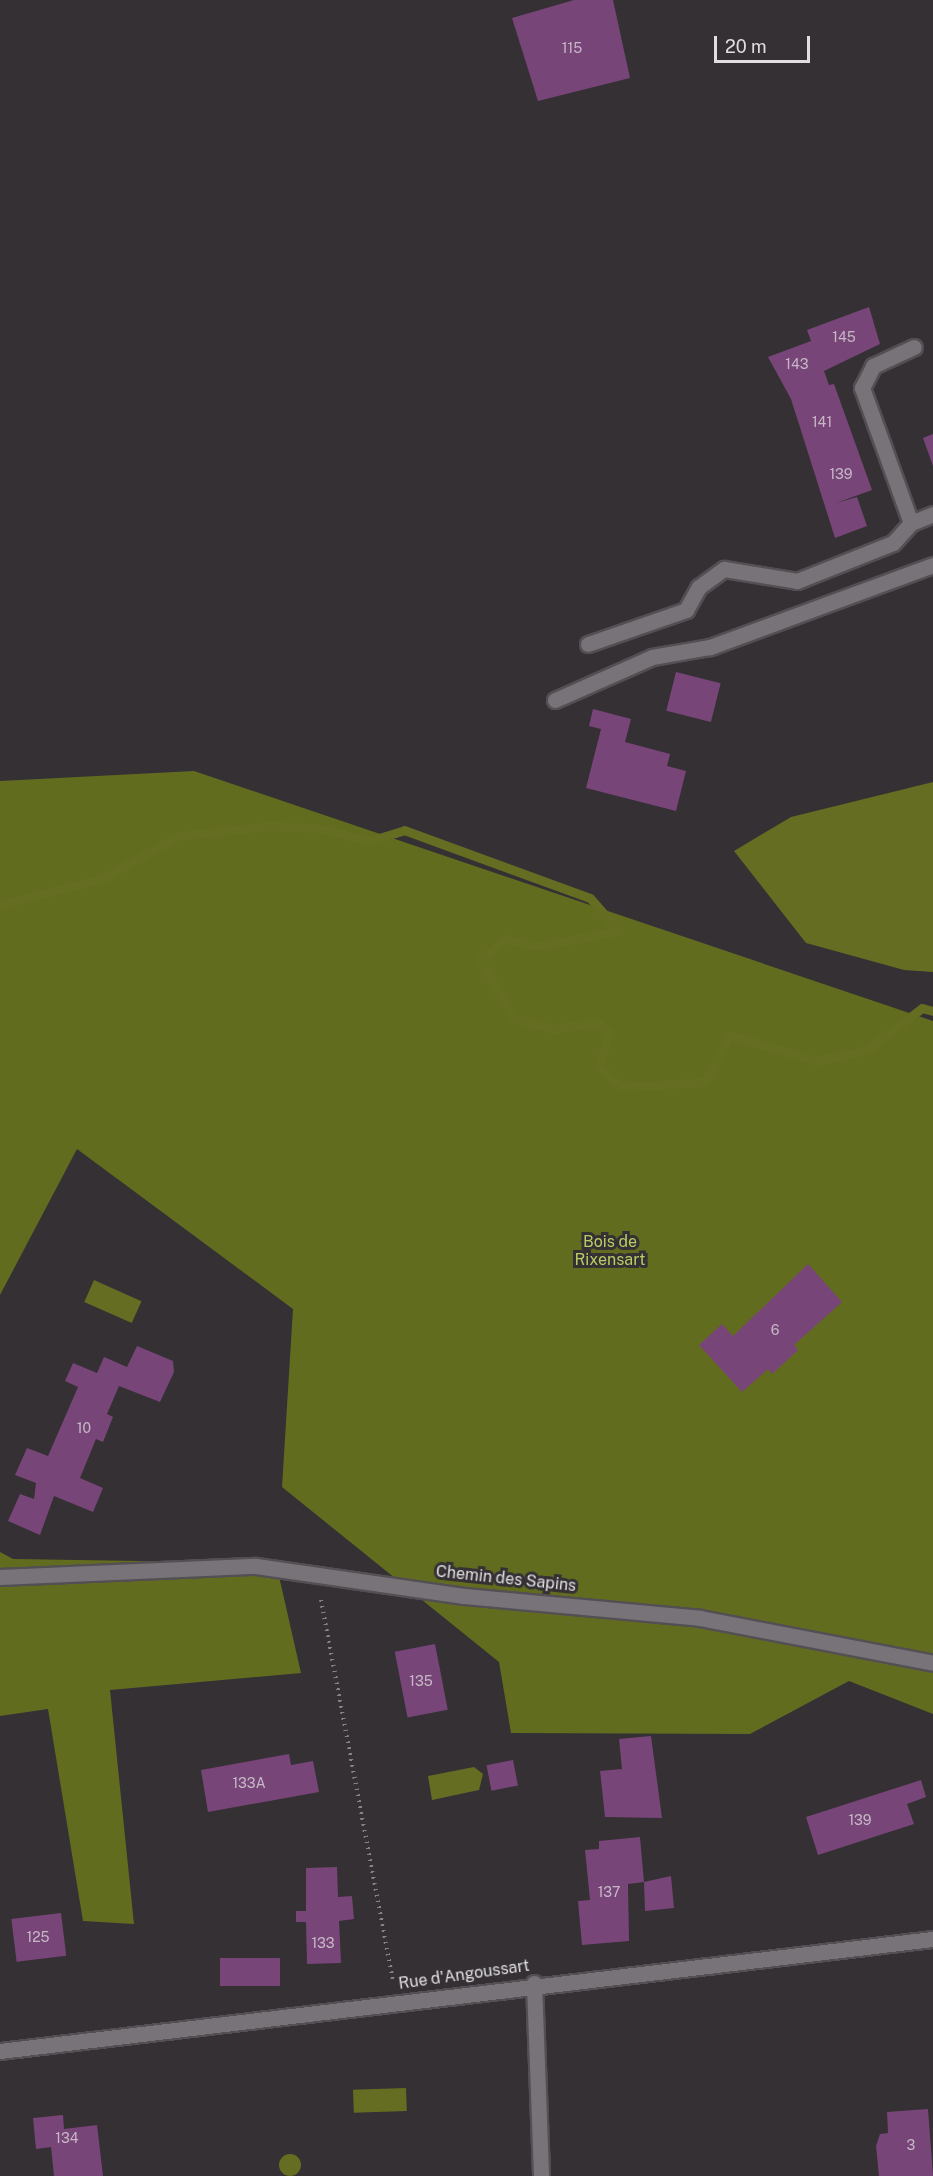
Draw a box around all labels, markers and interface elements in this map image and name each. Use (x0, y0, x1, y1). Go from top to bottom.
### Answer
scale bar (717, 24, 813, 62)
text: 20 m (725, 36, 767, 57)
house number: 115 (562, 40, 582, 56)
house number: 145 (832, 329, 856, 345)
house number: 143 (785, 356, 809, 372)
house number: 141 (812, 414, 832, 430)
house number: 139 (829, 466, 853, 482)
park label: Bois de Rixensart (575, 1232, 645, 1270)
house number: 6 (771, 1322, 779, 1338)
house number: 10 (77, 1420, 91, 1436)
street label: Chemin des Sapins (435, 1562, 577, 1596)
house number: 135 (409, 1673, 433, 1689)
house number: 133A (232, 1775, 266, 1791)
house number: 139 (848, 1812, 872, 1828)
house number: 137 (598, 1884, 620, 1900)
house number: 125 (26, 1929, 50, 1945)
house number: 133 (311, 1935, 335, 1951)
street label: Rue d'Angoussart (397, 1956, 531, 1994)
house number: 134 (55, 2130, 79, 2146)
house number: 3 (907, 2137, 915, 2153)

